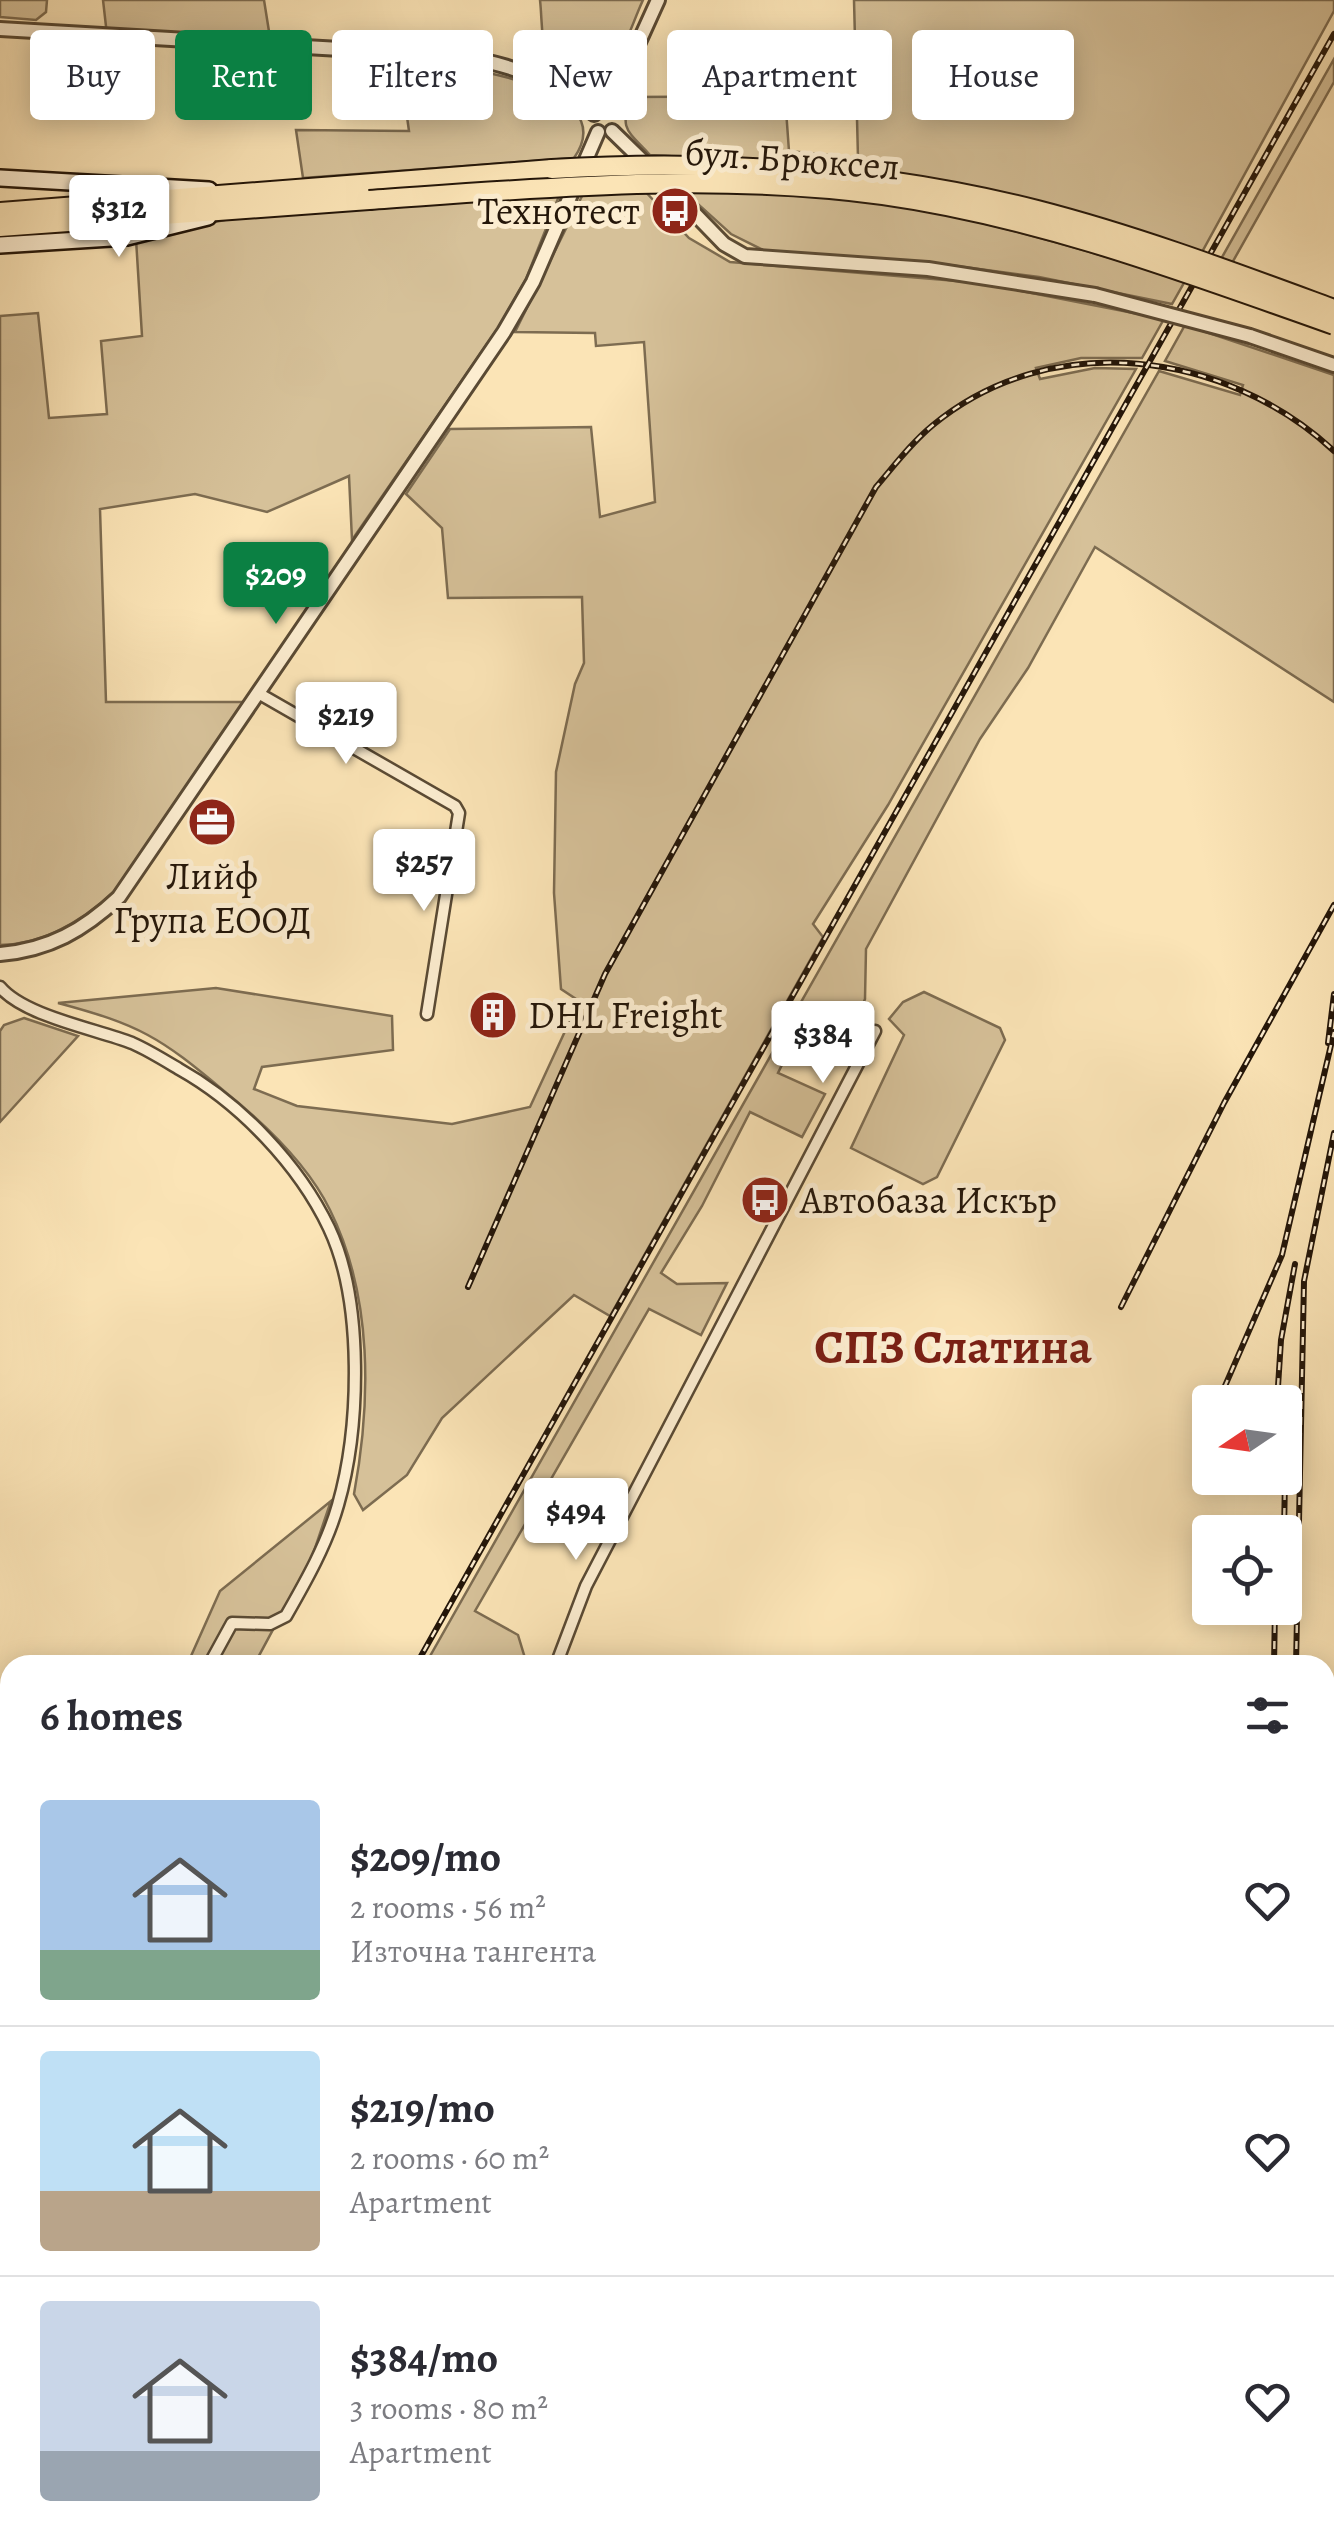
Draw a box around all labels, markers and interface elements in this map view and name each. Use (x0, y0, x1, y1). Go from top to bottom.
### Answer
chip: Buy (30, 30, 155, 120)
chip: Rent (175, 30, 312, 120)
chip: Filters (332, 30, 493, 120)
chip: New (513, 30, 647, 120)
chip: Apartment (667, 30, 892, 120)
chip: House (912, 30, 1074, 120)
street label: бул. Брюксел (683, 126, 901, 192)
pin: $312 (60, 175, 178, 260)
text: $312 (91, 185, 147, 229)
place label: Технотест (477, 185, 640, 237)
bus stop icon: Технотест (649, 185, 701, 237)
pin: $209 (217, 542, 335, 627)
text: $209 (245, 552, 307, 596)
pin: $219 (287, 682, 405, 767)
text: $219 (318, 692, 374, 736)
office icon: Лийф Група ЕООД (186, 796, 238, 848)
pin: $257 (365, 829, 483, 914)
text: $257 (395, 839, 453, 883)
place label: Лийф Група ЕООД (113, 850, 311, 946)
building icon: DHL Freight (467, 989, 519, 1041)
place label: DHL Freight (528, 989, 723, 1041)
pin: $384 (764, 1001, 882, 1086)
text: $384 (793, 1011, 853, 1055)
bus stop icon: Автобаза Искър (739, 1174, 791, 1226)
place label: Автобаза Искър (799, 1174, 1057, 1226)
district label: СПЗ Слатина (814, 1314, 1092, 1380)
north arrow (1192, 1385, 1302, 1495)
map controls (1192, 1385, 1302, 1625)
pin: $494 (517, 1478, 635, 1563)
text: $494 (546, 1488, 606, 1532)
button: locate (1192, 1515, 1302, 1625)
text: 6 homes (40, 1687, 183, 1744)
icon: filters (1240, 1688, 1295, 1743)
text: $209/mo (350, 1828, 501, 1885)
icon: home (120, 1840, 240, 1960)
icon: heart (1240, 1873, 1295, 1928)
text: 2 rooms · 56 m² (350, 1885, 546, 1929)
text: Източна тангента (350, 1929, 596, 1973)
text: $219/mo (350, 2079, 495, 2136)
icon: home (120, 2091, 240, 2211)
icon: heart (1240, 2124, 1295, 2179)
text: 2 rooms · 60 m² (350, 2136, 549, 2180)
text: Apartment (350, 2180, 492, 2224)
text: $384/mo (350, 2329, 498, 2386)
icon: home (120, 2341, 240, 2461)
icon: heart (1240, 2374, 1295, 2429)
text: 3 rooms · 80 m² (350, 2386, 548, 2430)
text: Apartment (350, 2430, 492, 2474)

